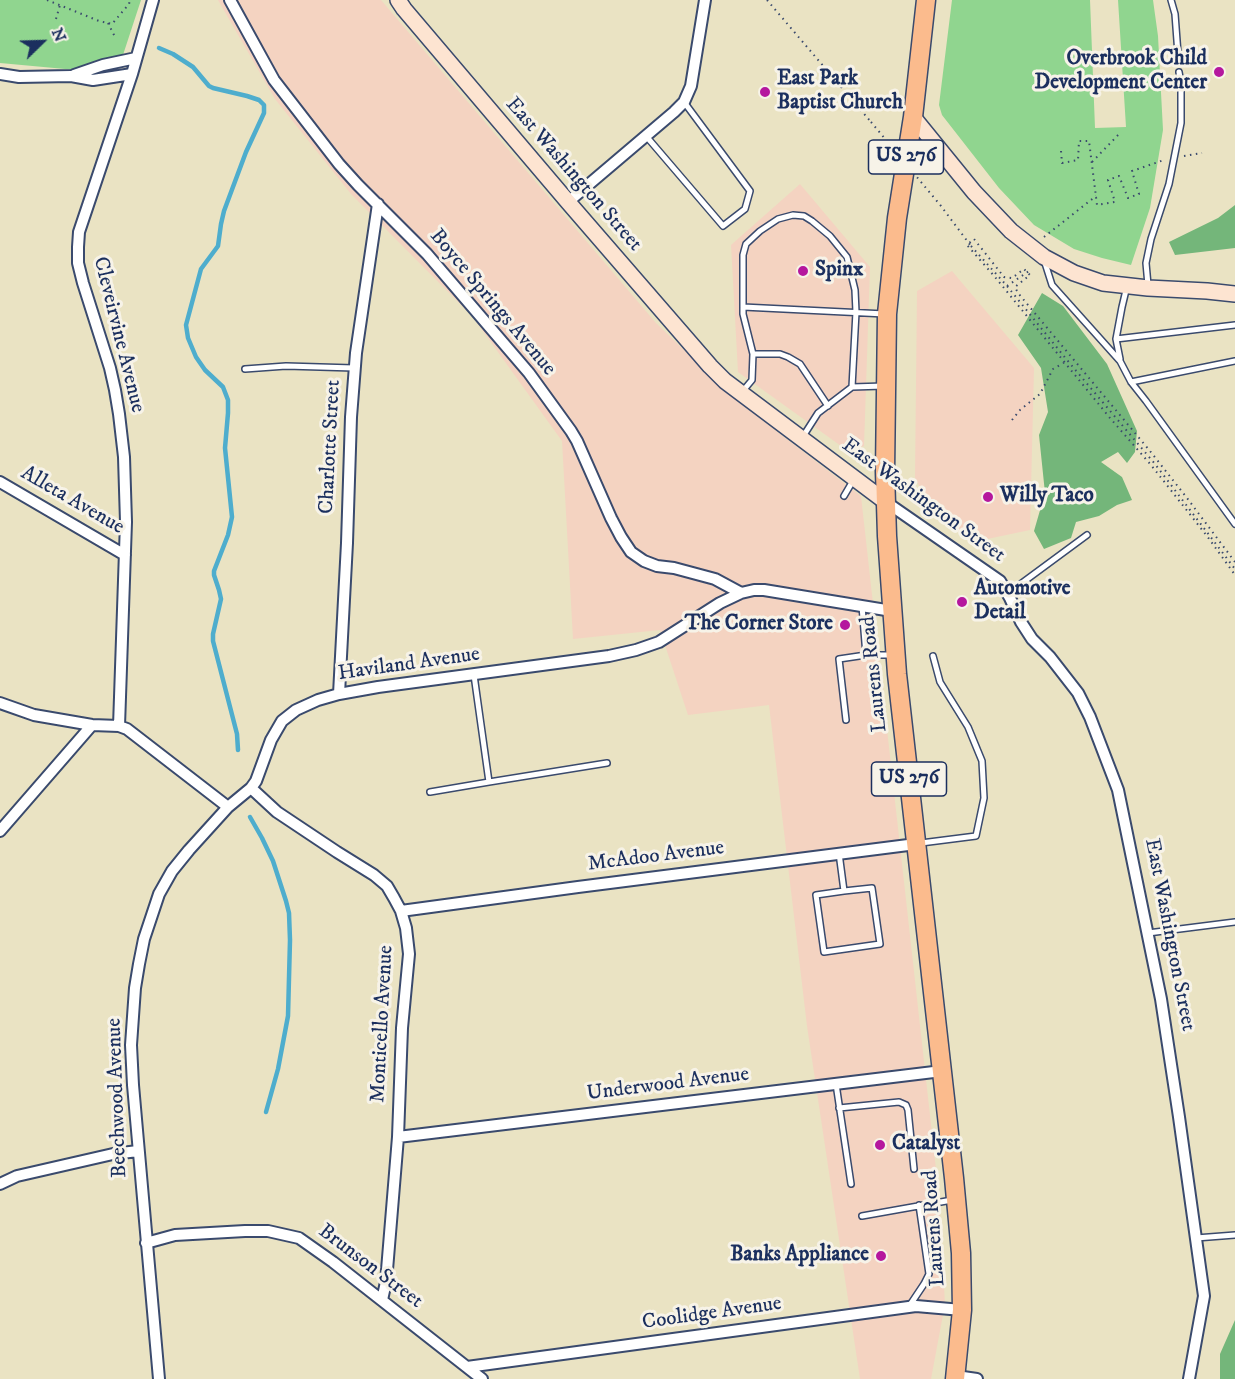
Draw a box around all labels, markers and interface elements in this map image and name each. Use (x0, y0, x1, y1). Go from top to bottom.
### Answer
north arrow (12, 12, 72, 72)
text: N (47, 25, 70, 45)
place label: Overbrook Child Development Center (1035, 47, 1207, 97)
marker: Overbrook Child Development Center (1212, 65, 1226, 79)
place label: East Park Baptist Church (777, 67, 903, 117)
marker: East Park Baptist Church (758, 85, 772, 99)
street label: East Washington Street (499, 93, 647, 257)
road number: US 276 (868, 140, 944, 174)
street label: Boyce Springs Avenue (423, 225, 561, 381)
street label: Cleveirvine Avenue (86, 255, 150, 415)
place label: Spinx (815, 258, 863, 284)
marker: Spinx (796, 264, 810, 278)
street label: Charlotte Street (315, 379, 347, 515)
street label: East Washington Street (836, 433, 1010, 569)
street label: Alleta Avenue (16, 461, 128, 541)
place label: Willy Taco (1000, 484, 1094, 510)
marker: Willy Taco (981, 490, 995, 504)
place label: Automotive Detail (974, 577, 1070, 627)
marker: Automotive Detail (955, 595, 969, 609)
place label: The Corner Store (685, 612, 833, 638)
street label: Laurens Road (856, 615, 894, 733)
marker: The Corner Store (838, 618, 852, 632)
street label: Haviland Avenue (337, 643, 481, 687)
road number: US 276 (872, 762, 946, 796)
street label: McAdoo Avenue (586, 836, 726, 878)
street label: East Washington Street (1138, 837, 1200, 1033)
street label: Monticello Avenue (366, 945, 400, 1103)
street label: Beechwood Avenue (103, 1018, 133, 1178)
street label: Underwood Avenue (585, 1063, 751, 1107)
place label: Catalyst (892, 1132, 960, 1158)
marker: Catalyst (873, 1138, 887, 1152)
street label: Laurens Road (918, 1169, 952, 1287)
street label: Brunson Street (313, 1219, 427, 1315)
place label: Banks Appliance (730, 1243, 869, 1269)
marker: Banks Appliance (874, 1249, 888, 1263)
street label: Coolidge Avenue (641, 1292, 783, 1336)

